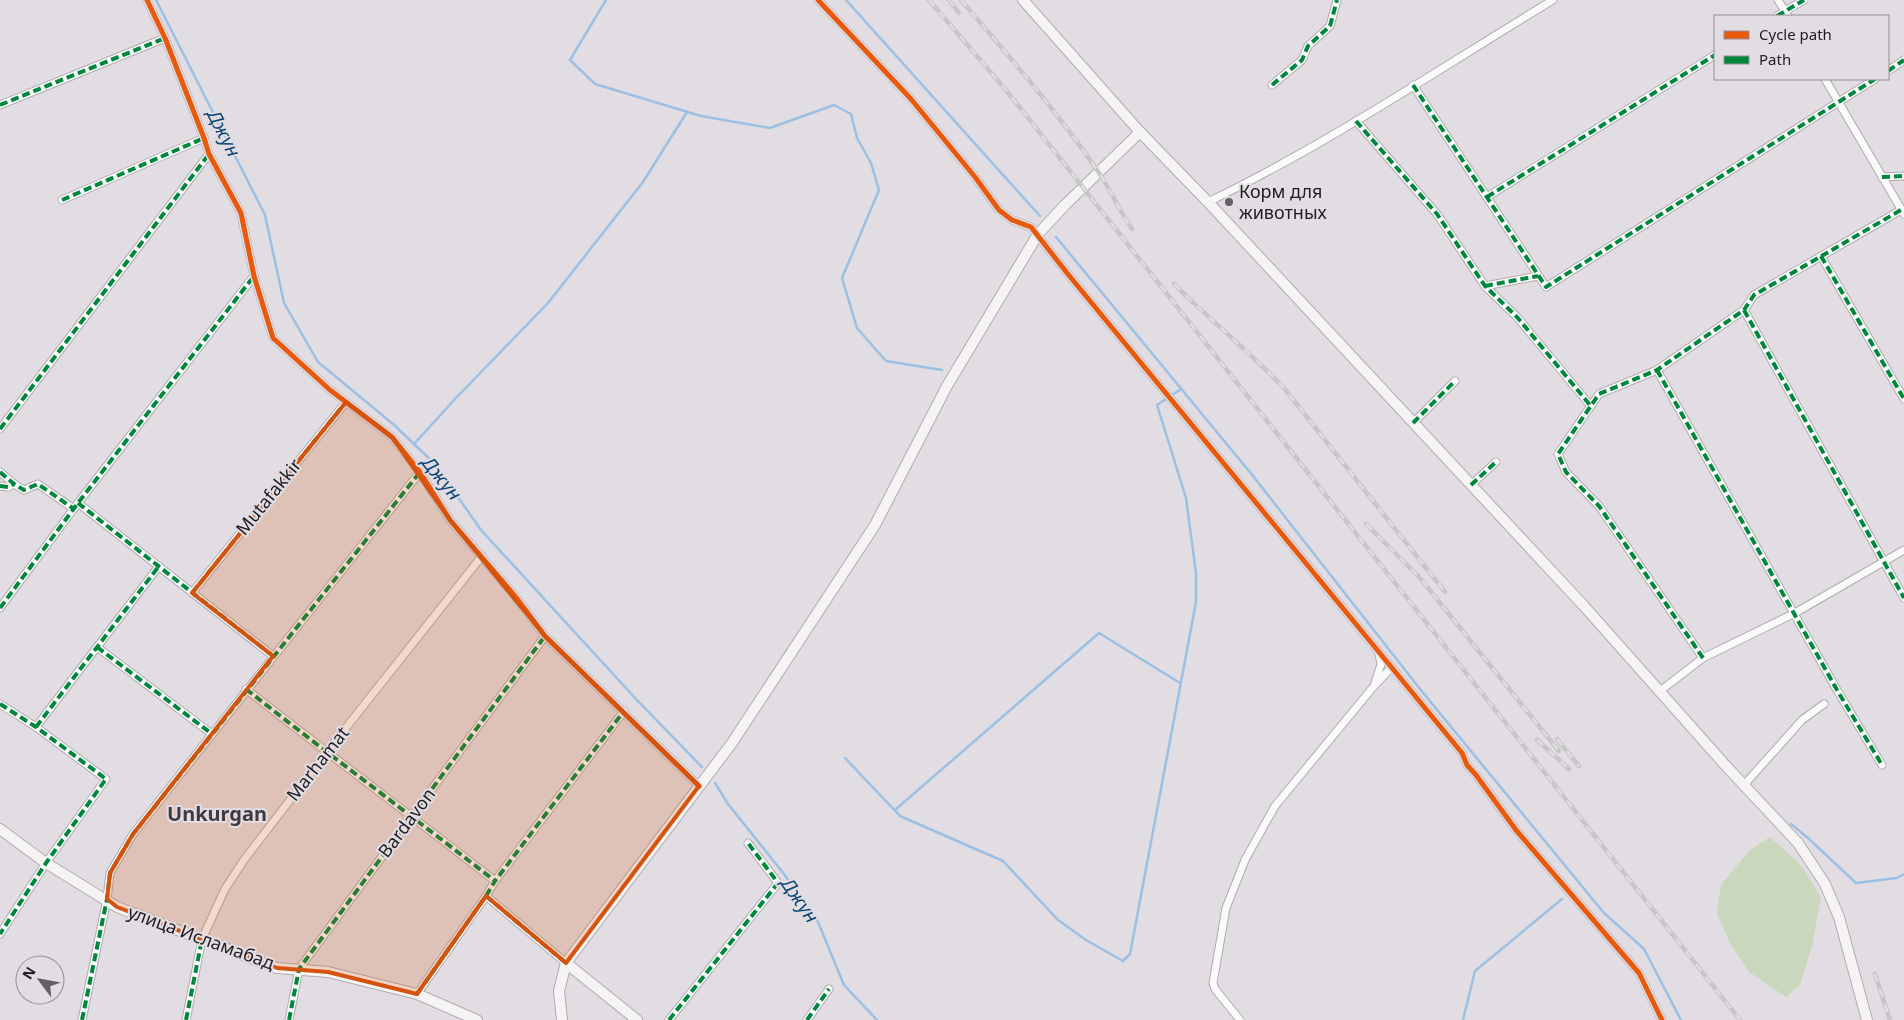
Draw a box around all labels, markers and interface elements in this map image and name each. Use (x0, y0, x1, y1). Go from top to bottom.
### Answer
legend (1714, 15, 1889, 80)
text: Cycle path (1759, 24, 1832, 44)
text: Path (1759, 49, 1791, 69)
water label: Джун (200, 103, 247, 161)
place label: Корм для животных (1239, 179, 1328, 224)
marker: Корм для животных (1223, 196, 1235, 208)
water label: Джун (415, 449, 468, 506)
street label: Mutafakkir (230, 453, 307, 540)
street label: Marhamat (281, 721, 354, 806)
street label: Bardavon (372, 783, 440, 862)
district label: Unkurgan (167, 800, 267, 827)
water label: Джун (774, 870, 825, 928)
street label: улица Исламабад (125, 899, 278, 975)
north arrow (15, 955, 65, 1005)
text: N (17, 963, 40, 983)

